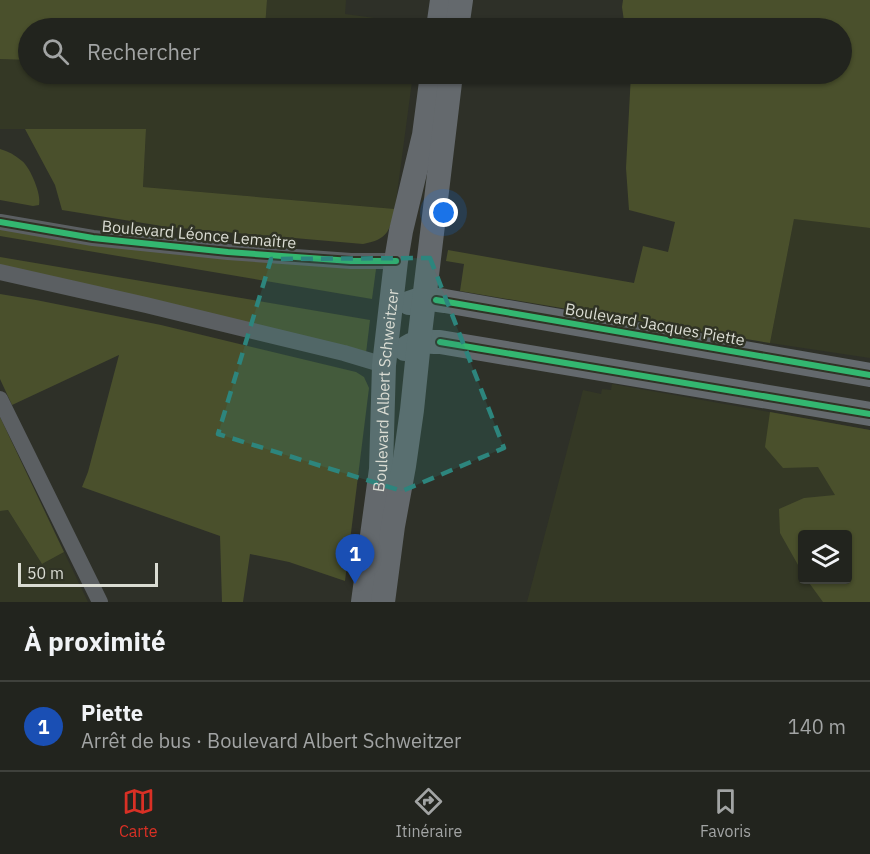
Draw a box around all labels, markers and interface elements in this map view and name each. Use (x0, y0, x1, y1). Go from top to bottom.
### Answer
search box (18, 18, 852, 84)
icon: search (39, 35, 72, 68)
text: Rechercher (87, 37, 200, 66)
your location (429, 198, 458, 227)
street label: Boulevard Léonce Lemaître (101, 216, 297, 252)
street label: Boulevard Albert Schweitzer (368, 288, 403, 493)
street label: Boulevard Jacques Piette (564, 298, 747, 350)
map controls (798, 530, 852, 584)
button: layers (798, 530, 852, 584)
pin: 1 (336, 534, 374, 584)
scale bar (18, 560, 158, 588)
text: 50 m (27, 563, 64, 583)
text: À proximité (24, 624, 166, 658)
text: Piette (81, 698, 143, 727)
text: 1 (38, 713, 50, 740)
text: 140 m (788, 713, 846, 740)
text: Arrêt de bus · Boulevard Albert Schweitzer (81, 727, 461, 754)
tab: Carte (119, 785, 158, 841)
tab: Itinéraire (395, 785, 462, 841)
tab: Favoris (700, 785, 751, 841)

